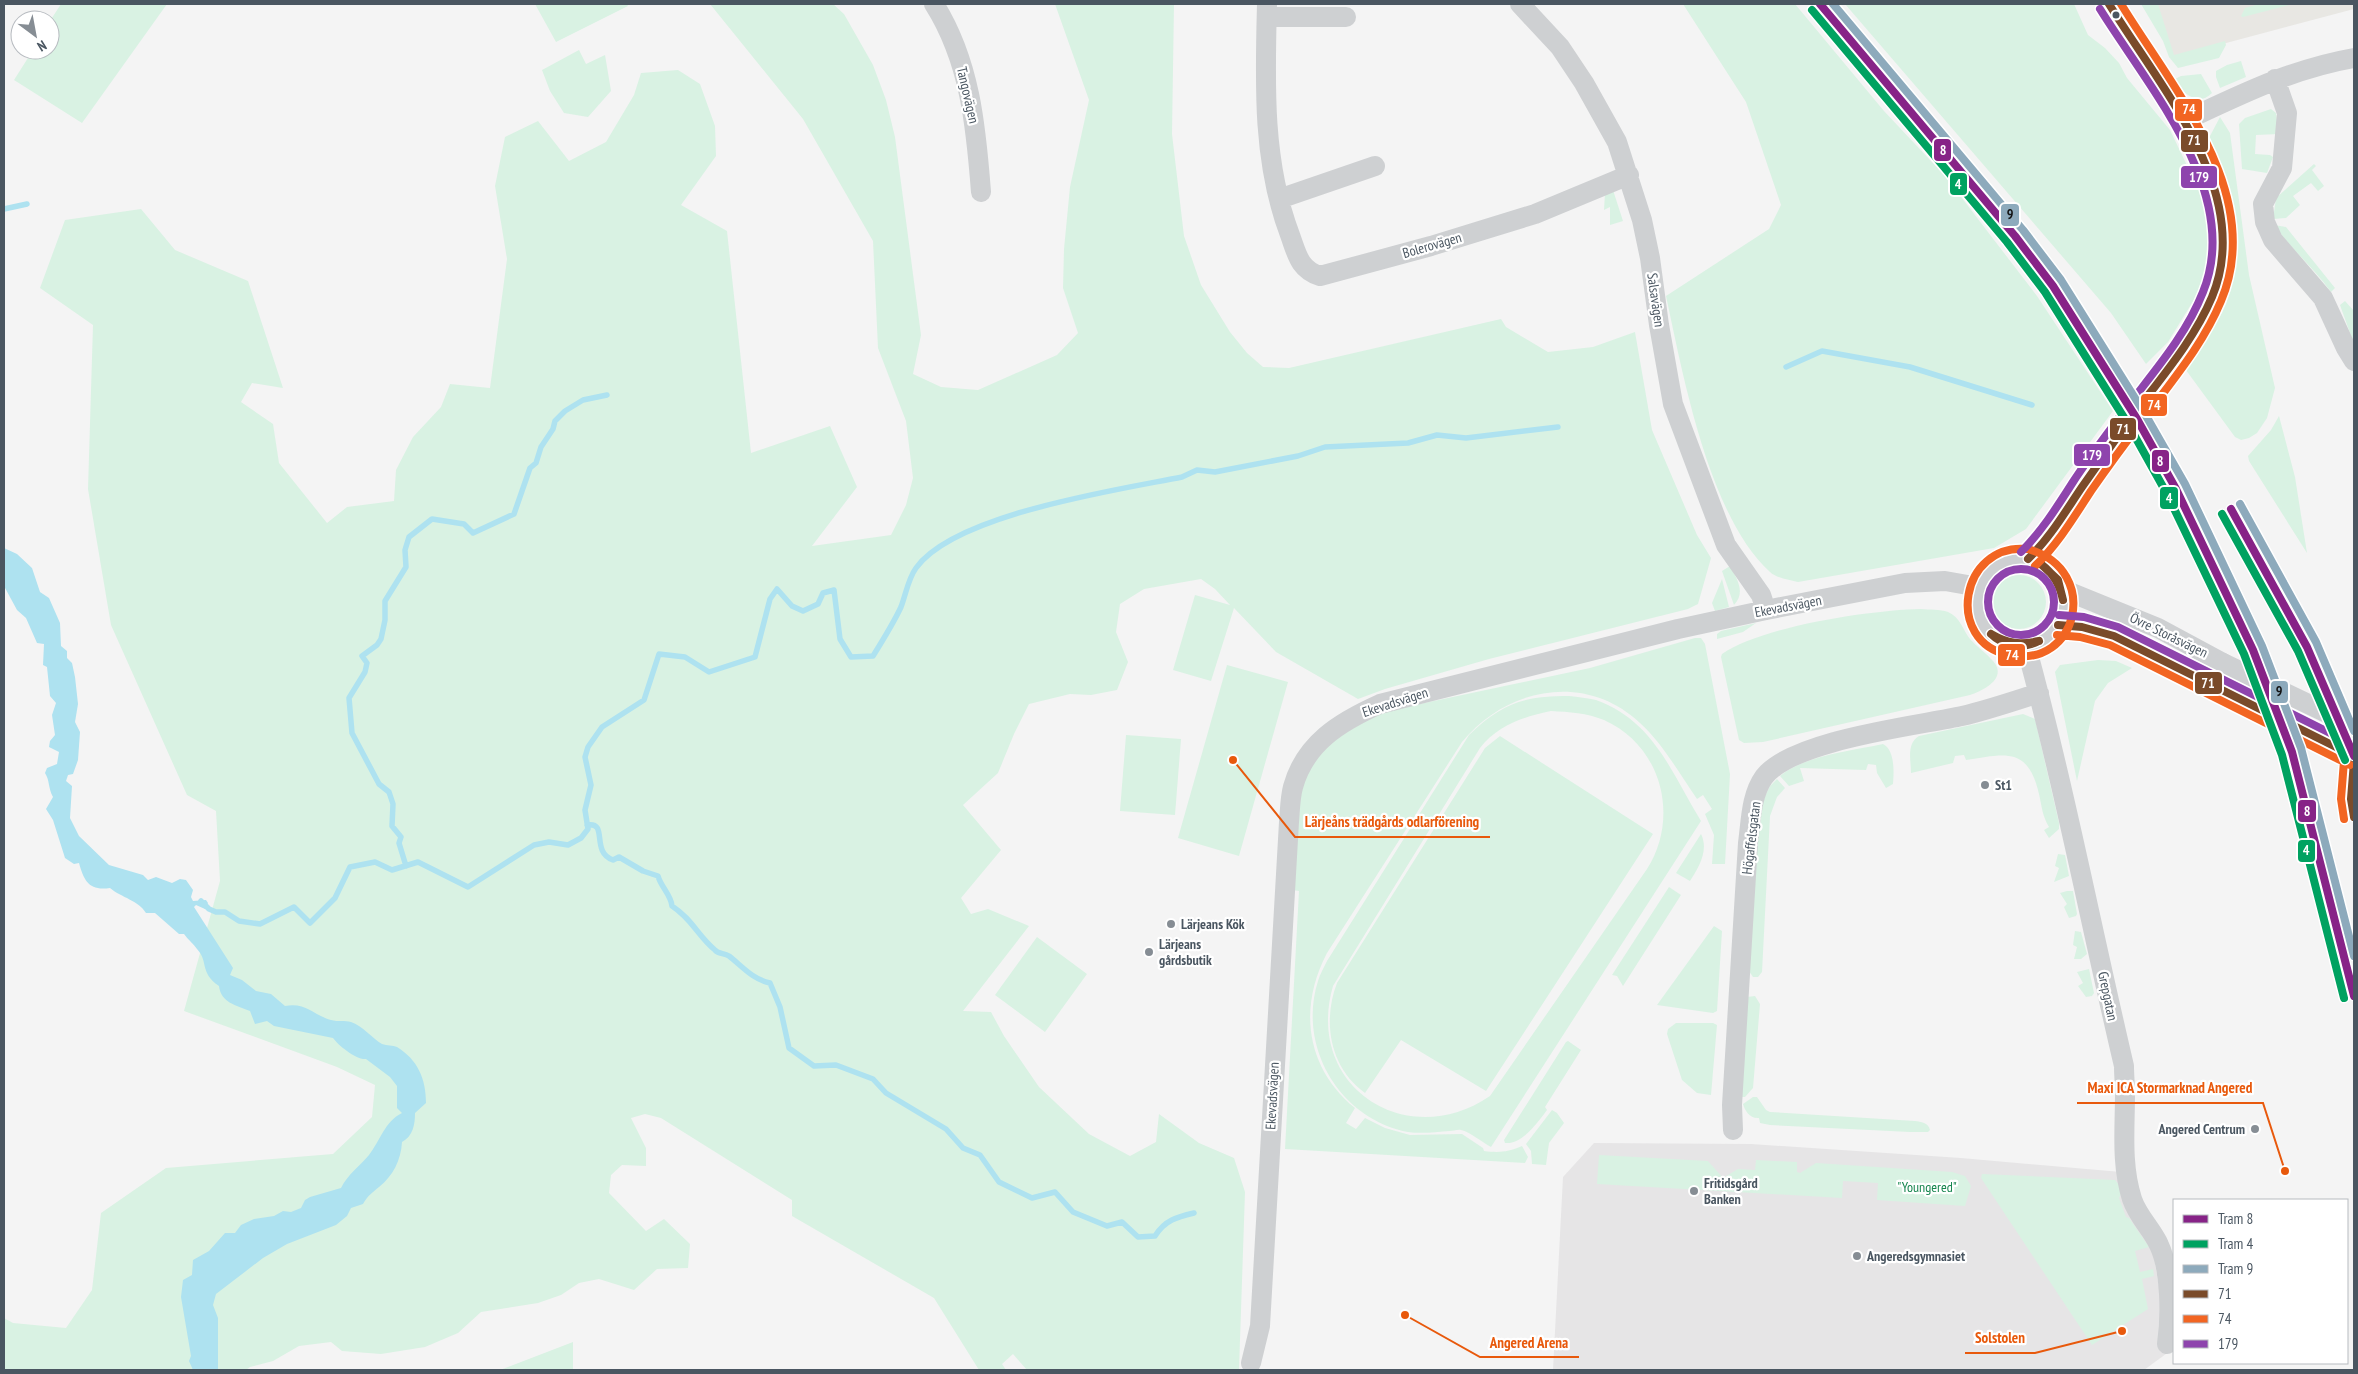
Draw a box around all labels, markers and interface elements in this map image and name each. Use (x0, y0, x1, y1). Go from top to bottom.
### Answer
north arrow (10, 10, 60, 60)
unlabelled marker (2111, 10, 2121, 20)
text: N (34, 36, 50, 56)
street label: Tangovägen (953, 65, 983, 125)
line badge: 74 (2174, 98, 2203, 122)
text: 74 (2182, 100, 2196, 118)
line badge: 71 (2180, 129, 2209, 153)
text: 71 (2187, 131, 2201, 149)
line badge: 8 (1933, 138, 1952, 162)
text: 8 (1940, 141, 1946, 159)
line badge: 179 (2180, 165, 2218, 189)
text: 179 (2189, 168, 2209, 186)
line badge: 4 (1949, 172, 1968, 196)
text: 4 (1955, 175, 1962, 193)
line badge: 9 (2000, 203, 2020, 227)
text: 9 (2007, 205, 2014, 223)
street label: Bolerovägen (1400, 228, 1464, 262)
street label: Salsavägen (1643, 272, 1669, 328)
line badge: 74 (2140, 393, 2168, 417)
text: 74 (2147, 396, 2161, 414)
line badge: 71 (2109, 417, 2137, 441)
text: 71 (2116, 420, 2130, 438)
line badge: 179 (2073, 443, 2111, 467)
text: 179 (2082, 446, 2102, 464)
line badge: 8 (2151, 449, 2170, 473)
text: 8 (2157, 452, 2163, 470)
line badge: 4 (2159, 486, 2179, 510)
text: 4 (2166, 489, 2173, 507)
street label: Ekevadsvägen (1753, 591, 1823, 621)
street label: Övre Storåsvägen (2127, 608, 2211, 662)
line badge: 74 (1997, 643, 2026, 667)
text: 74 (2005, 646, 2019, 664)
line badge: 71 (2194, 671, 2223, 695)
text: 71 (2201, 674, 2215, 692)
line badge: 9 (2270, 680, 2289, 704)
text: 9 (2276, 682, 2283, 700)
street label: Ekevadsvägen (1360, 683, 1430, 721)
place label: St1 (1995, 776, 2012, 794)
marker: St1 (1979, 779, 1991, 791)
line badge: 8 (2297, 799, 2317, 823)
street label: Högaffelsgatan (1738, 801, 1764, 875)
text: 8 (2304, 802, 2310, 820)
callout: Lärjeåns trädgårds odlarförening (1295, 807, 1490, 837)
text: Lärjeåns trädgårds odlarförening (1305, 812, 1480, 831)
line badge: 4 (2297, 839, 2316, 863)
text: 4 (2303, 841, 2310, 859)
place label: Lärjeans Kök (1181, 915, 1245, 933)
marker: Lärjeans Kök (1165, 918, 1177, 930)
place label: Lärjeans gårdsbutik (1159, 935, 1212, 969)
marker: Lärjeans gårdsbutik (1143, 946, 1155, 958)
street label: Grepgatan (2094, 970, 2122, 1022)
street label: Ekevadsvägen (1261, 1062, 1283, 1130)
callout: Maxi ICA Stormarknad Angered (2077, 1073, 2263, 1103)
text: Maxi ICA Stormarknad Angered (2088, 1078, 2253, 1097)
place label: Angered Centrum (2158, 1120, 2245, 1138)
marker: Angered Centrum (2249, 1123, 2261, 1135)
place label: Fritidsgård Banken (1704, 1174, 1758, 1208)
park label: "Youngered" (1897, 1178, 1957, 1196)
marker: Fritidsgård Banken (1688, 1185, 1700, 1197)
legend (2173, 1199, 2348, 1364)
text: Tram 8 (2218, 1209, 2253, 1228)
text: Tram 4 (2218, 1234, 2253, 1253)
place label: Angeredsgymnasiet (1866, 1247, 1965, 1265)
marker: Angeredsgymnasiet (1851, 1250, 1863, 1262)
text: Tram 9 (2218, 1259, 2253, 1278)
text: 71 (2218, 1284, 2232, 1303)
text: 74 (2218, 1309, 2232, 1328)
callout: Solstolen (1965, 1323, 2035, 1353)
callout: Angered Arena (1480, 1327, 1579, 1357)
text: Solstolen (1975, 1328, 2025, 1347)
text: Angered Arena (1489, 1333, 1568, 1352)
text: 179 (2218, 1334, 2238, 1353)

